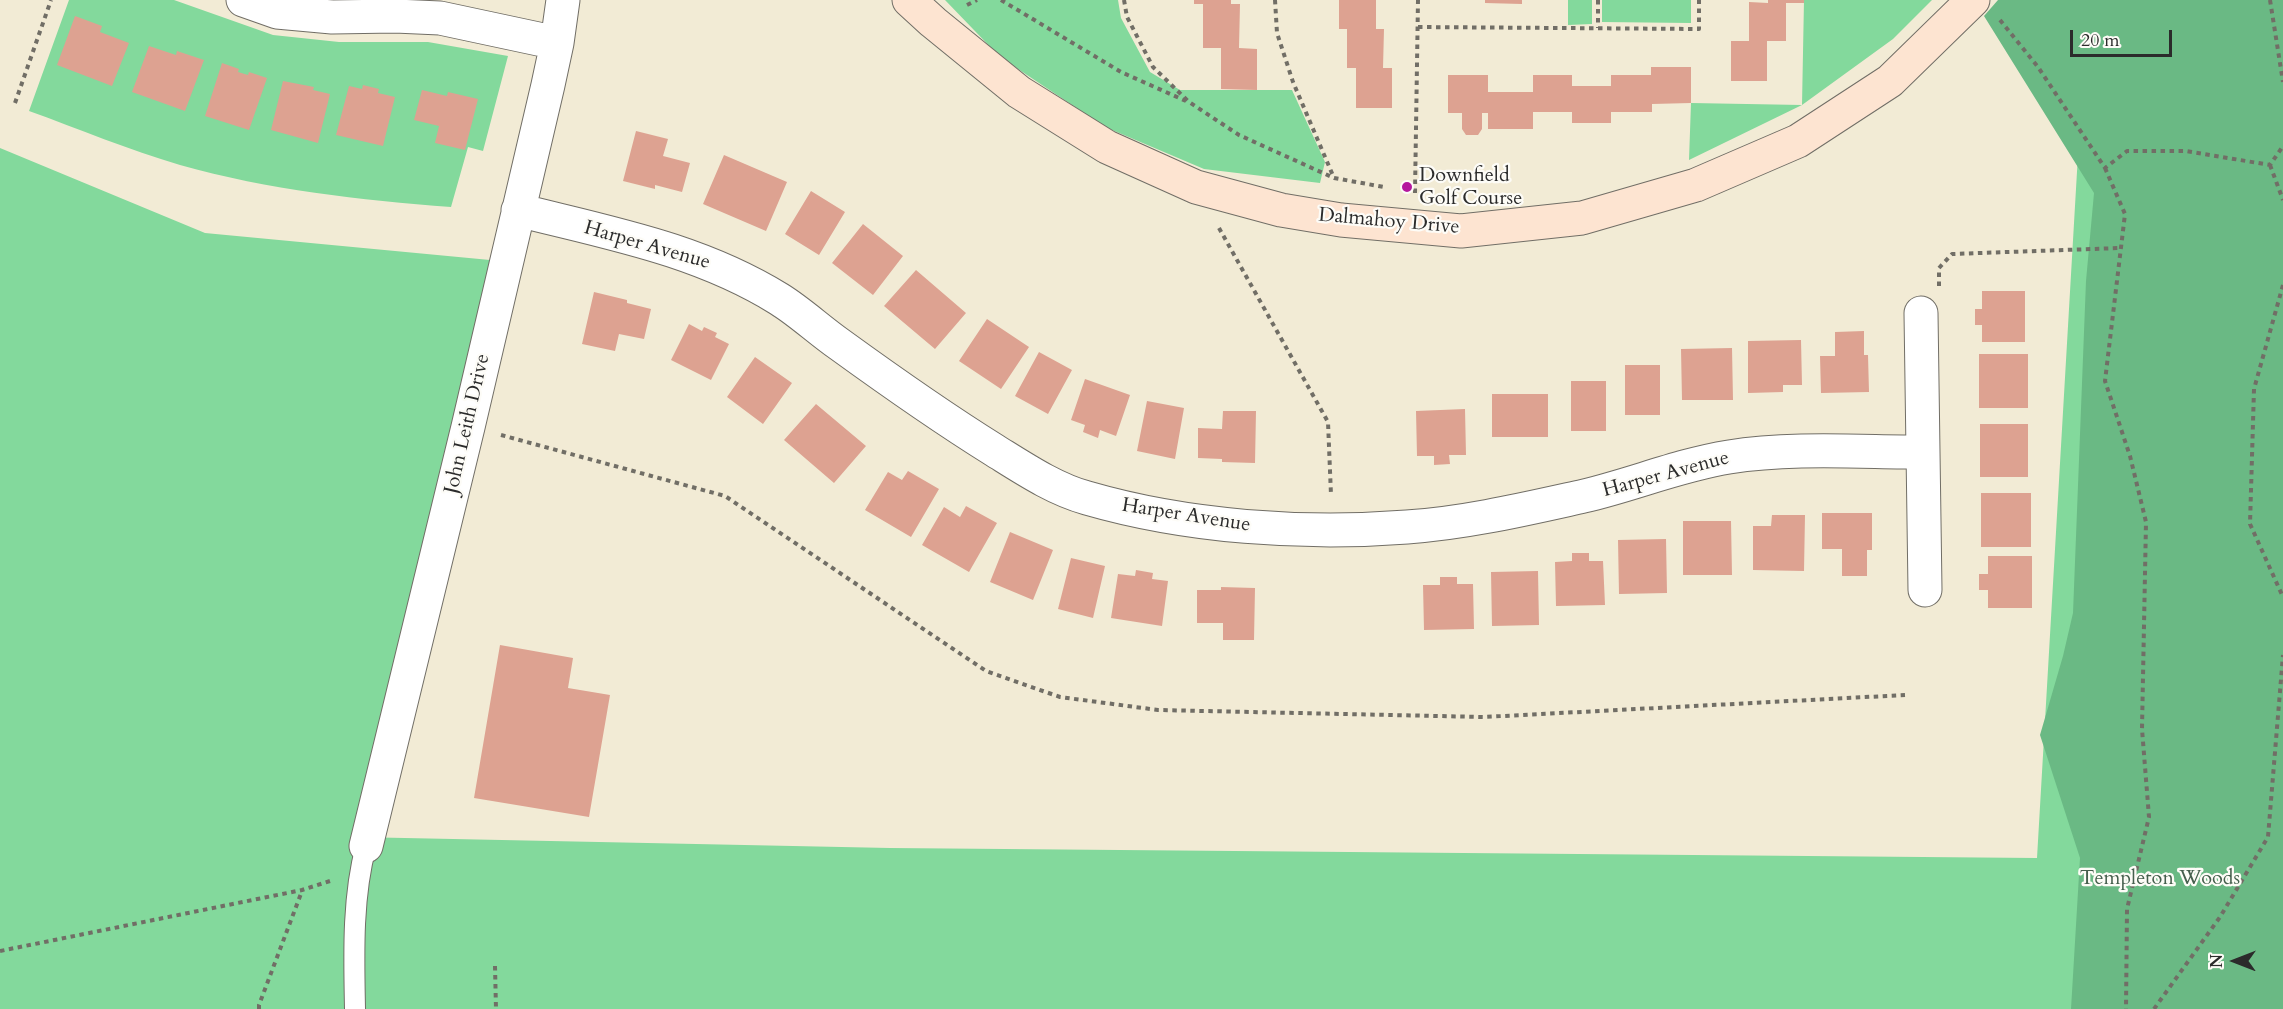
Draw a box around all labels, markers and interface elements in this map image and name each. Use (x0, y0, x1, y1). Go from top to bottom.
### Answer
scale bar (2073, 18, 2175, 56)
text: 20 m (2081, 28, 2120, 53)
place label: Downfield Golf Course (1419, 164, 1522, 211)
marker: Downfield Golf Course (1400, 180, 1414, 194)
street label: Dalmahoy Drive (1317, 204, 1461, 240)
street label: Harper Avenue (581, 217, 713, 275)
street label: John Leith Drive (440, 352, 496, 496)
street label: Harper Avenue (1600, 447, 1732, 503)
street label: Harper Avenue (1120, 494, 1252, 538)
park label: Templeton Woods (2080, 867, 2240, 891)
north arrow (2205, 931, 2265, 991)
text: N (2206, 954, 2228, 968)

